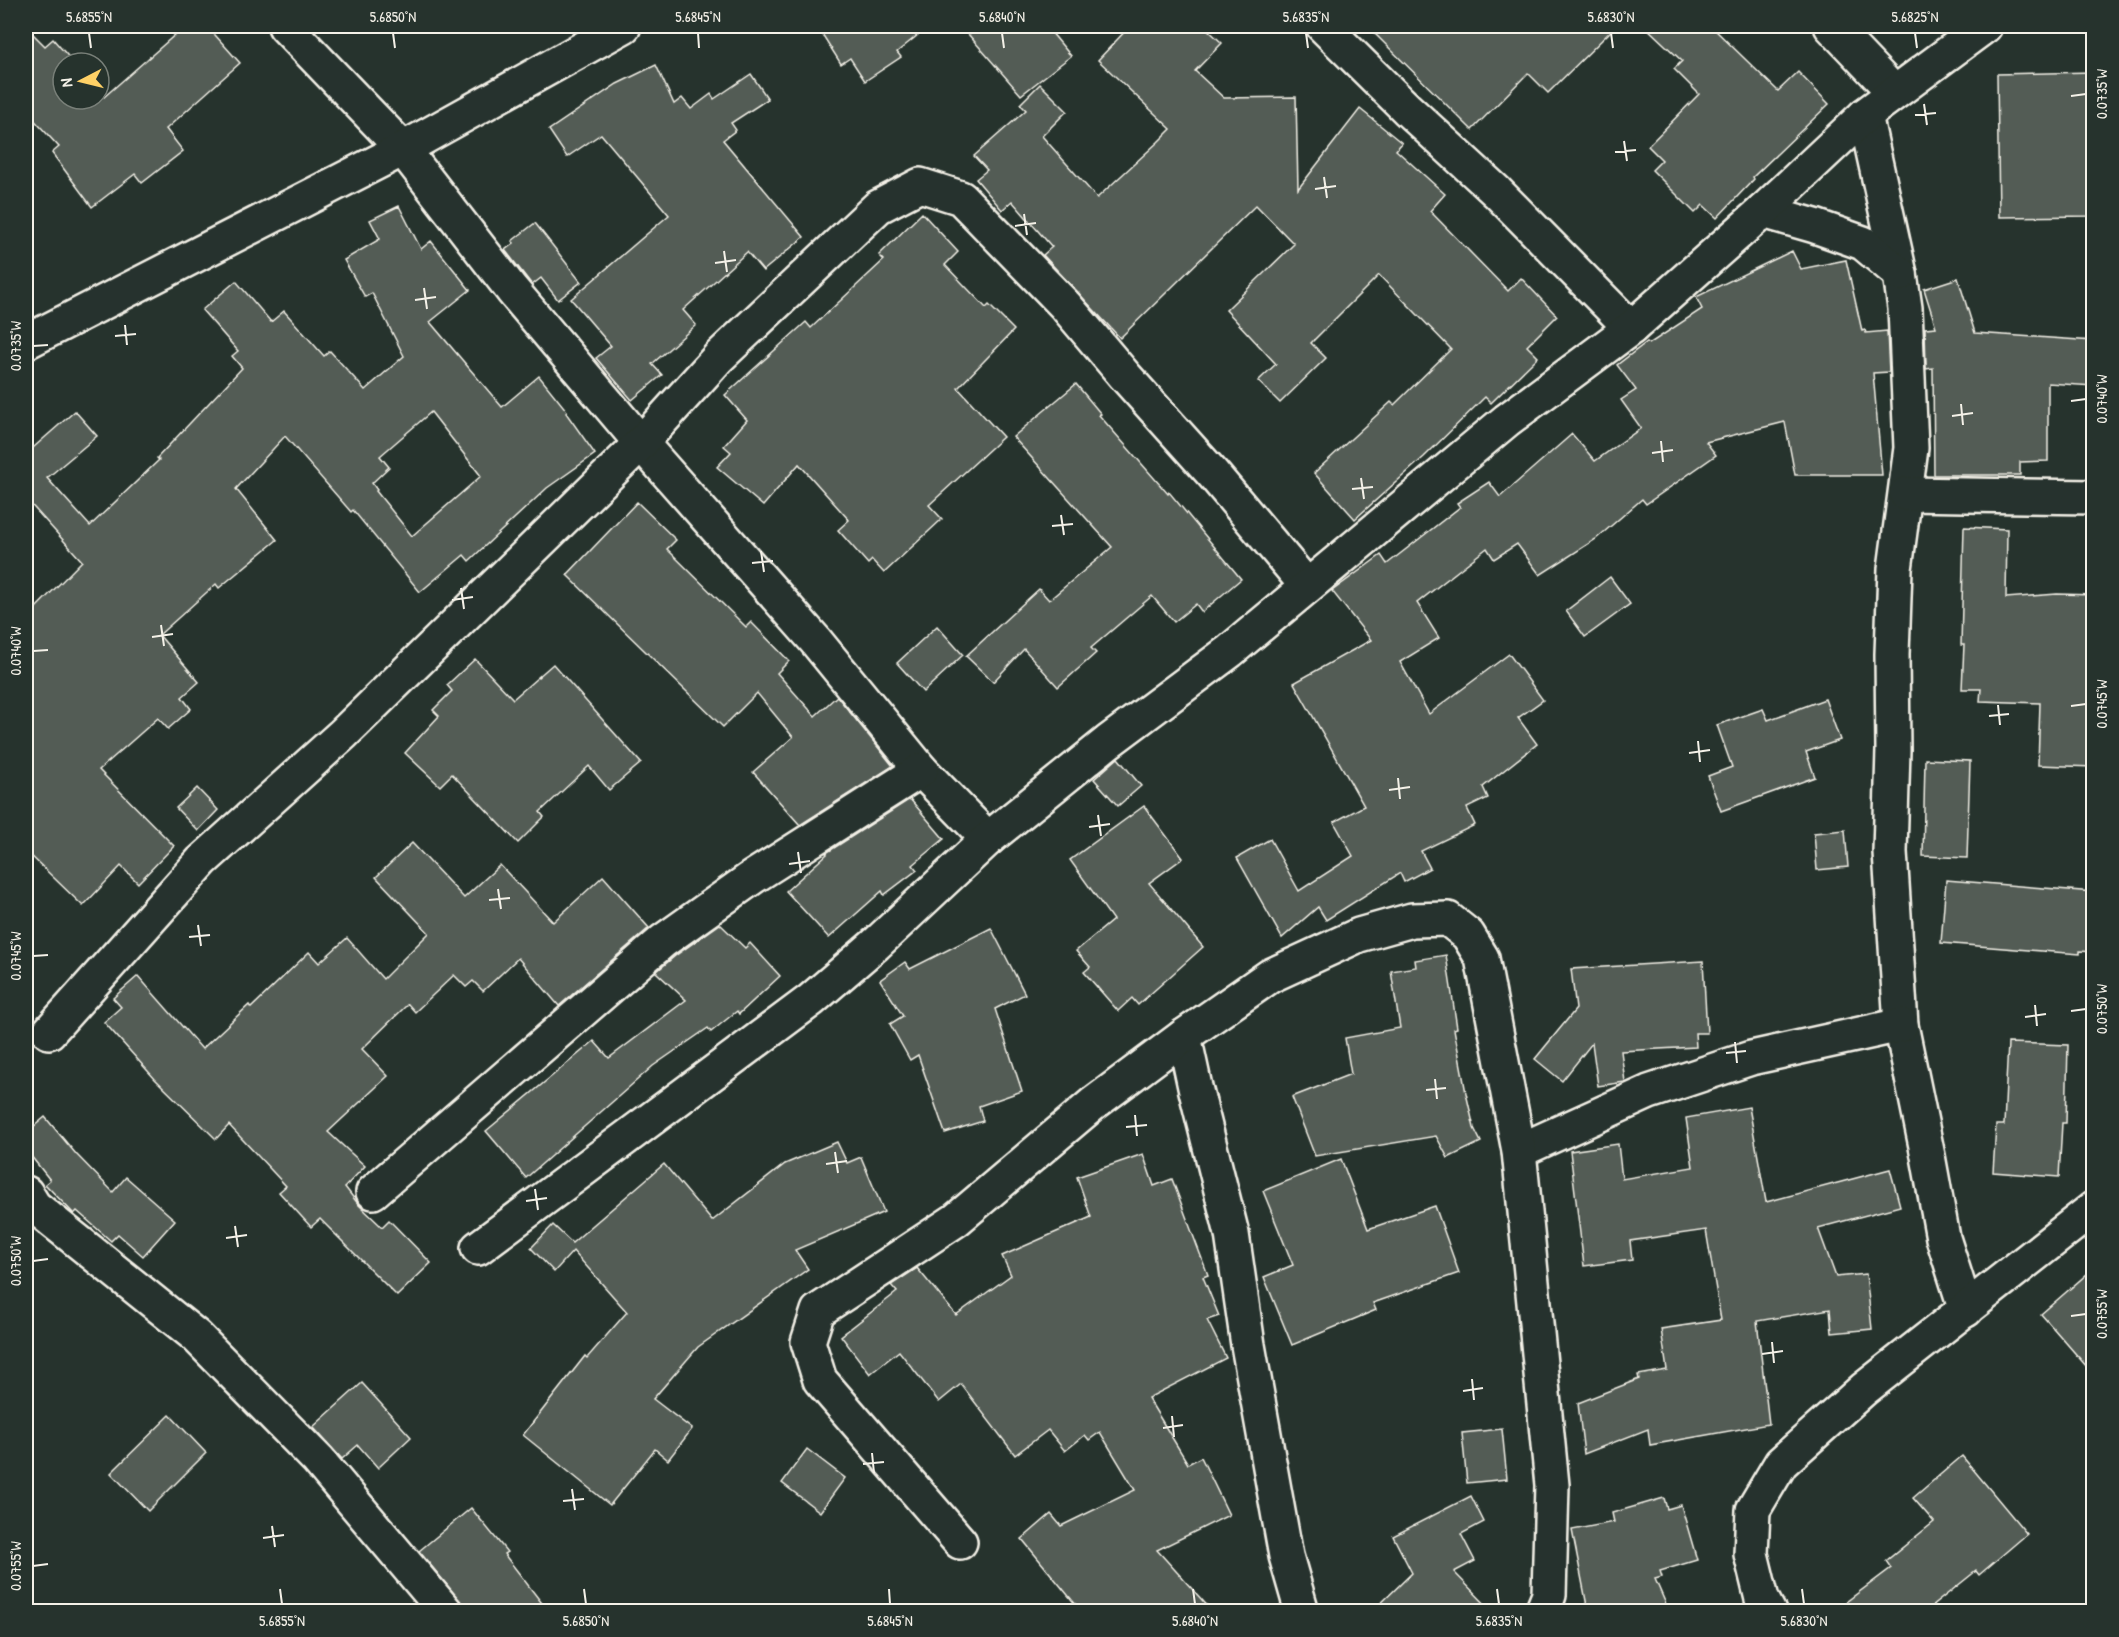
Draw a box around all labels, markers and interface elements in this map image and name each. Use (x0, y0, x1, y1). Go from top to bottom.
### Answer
text: 5.6855°N (66, 6, 112, 27)
text: 5.6850°N (370, 6, 416, 27)
text: 5.6845°N (675, 6, 721, 27)
text: 5.6840°N (979, 6, 1025, 27)
text: 5.6835°N (1283, 6, 1329, 27)
text: 5.6830°N (1588, 6, 1634, 27)
text: 5.6825°N (1892, 6, 1938, 27)
north arrow (51, 51, 111, 111)
text: 0.0735°W (2091, 68, 2112, 119)
text: N (55, 77, 78, 88)
text: 0.0735°W (5, 320, 26, 371)
text: 0.0740°W (2091, 374, 2112, 424)
text: 0.0740°W (5, 626, 26, 676)
text: 0.0745°W (2091, 679, 2112, 728)
text: 0.0745°W (5, 931, 26, 980)
text: 0.0750°W (2091, 983, 2112, 1034)
text: 0.0750°W (5, 1235, 26, 1286)
text: 0.0755°W (2091, 1289, 2112, 1339)
text: 0.0755°W (5, 1541, 26, 1591)
text: 5.6855°N (259, 1610, 305, 1631)
text: 5.6850°N (563, 1610, 609, 1631)
text: 5.6845°N (867, 1610, 913, 1631)
text: 5.6840°N (1172, 1610, 1218, 1631)
text: 5.6835°N (1476, 1610, 1522, 1631)
text: 5.6830°N (1781, 1610, 1827, 1631)

